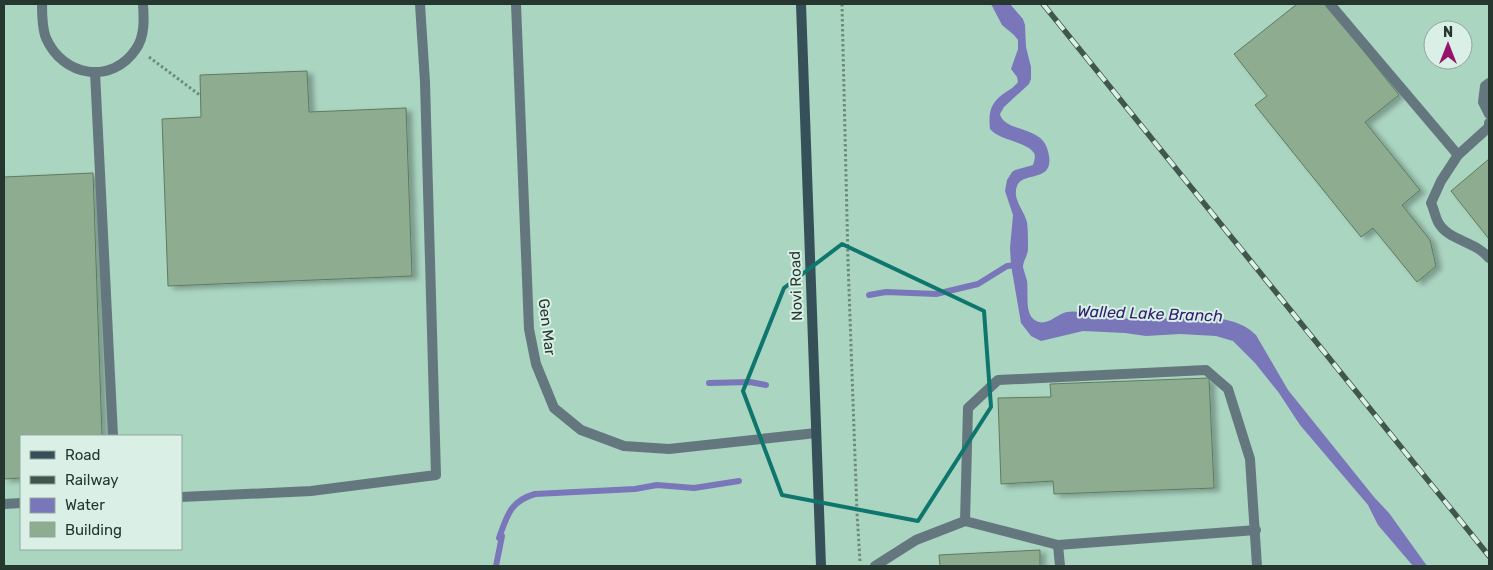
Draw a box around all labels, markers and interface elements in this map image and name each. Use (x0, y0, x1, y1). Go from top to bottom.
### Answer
north arrow (1423, 20, 1473, 70)
text: N (1443, 24, 1453, 41)
street label: Novi Road (786, 251, 806, 321)
street label: Gen Mar (535, 297, 559, 357)
water label: Walled Lake Branch (1077, 301, 1223, 326)
legend (20, 435, 182, 550)
text: Road (65, 446, 101, 464)
text: Railway (65, 471, 119, 489)
text: Water (65, 496, 105, 514)
text: Building (65, 521, 122, 539)

